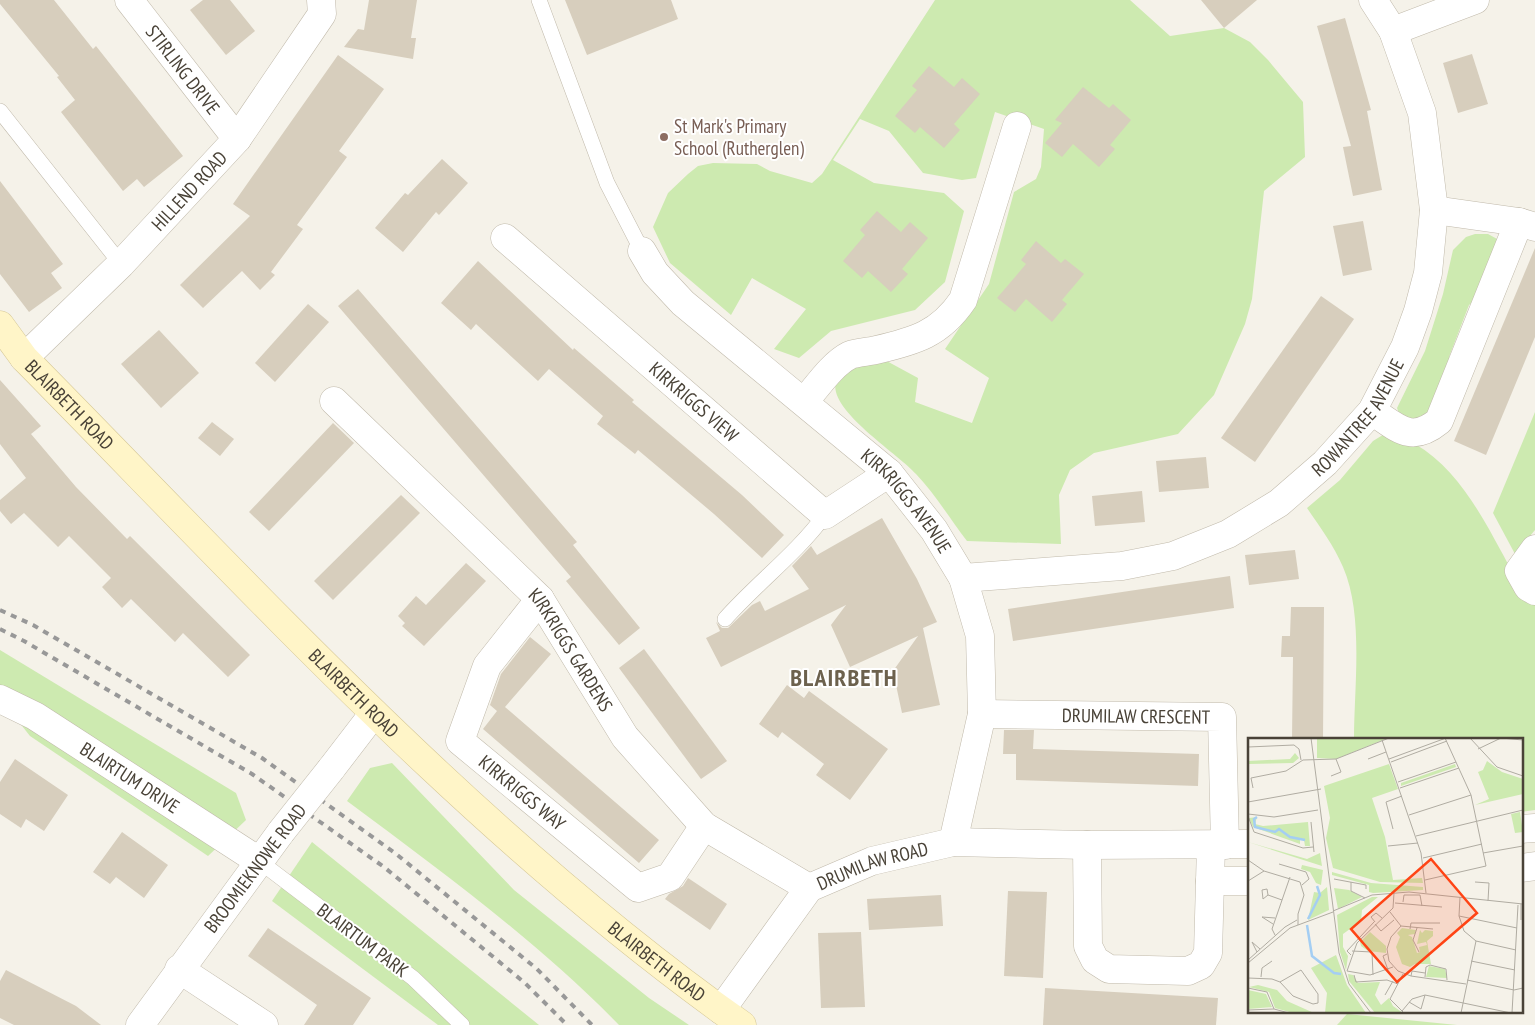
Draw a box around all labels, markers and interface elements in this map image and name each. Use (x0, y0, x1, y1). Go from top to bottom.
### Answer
street label: STIRLING DRIVE (141, 20, 225, 119)
place label: St Mark's Primary School (Rutherglen) (674, 114, 804, 160)
marker: St Mark's Primary School (Rutherglen) (658, 131, 670, 143)
street label: HILLEND ROAD (146, 146, 232, 236)
street label: BLAIRBETH ROAD (20, 354, 119, 455)
street label: ROWANTREE AVENUE (1307, 355, 1409, 481)
street label: KIRKRIGGS VIEW (644, 356, 744, 447)
street label: KIRKRIGGS AVENUE (856, 443, 957, 557)
street label: KIRKRIGGS GARDENS (524, 583, 618, 716)
street label: BLAIRBETH ROAD (304, 643, 404, 742)
district label: BLAIRBETH (790, 662, 898, 693)
street label: DRUMILAW CRESCENT (1062, 703, 1211, 729)
street label: BLAIRTUM DRIVE (76, 736, 184, 818)
inset map (1248, 738, 1522, 1012)
street label: KIRKRIGGS WAY (474, 750, 571, 835)
street label: BROOMIEKNOWE ROAD (199, 799, 311, 937)
street label: DRUMILAW ROAD (813, 836, 930, 895)
street label: BLAIRTUM PARK (313, 898, 413, 982)
street label: BLAIRBETH ROAD (603, 916, 710, 1007)

